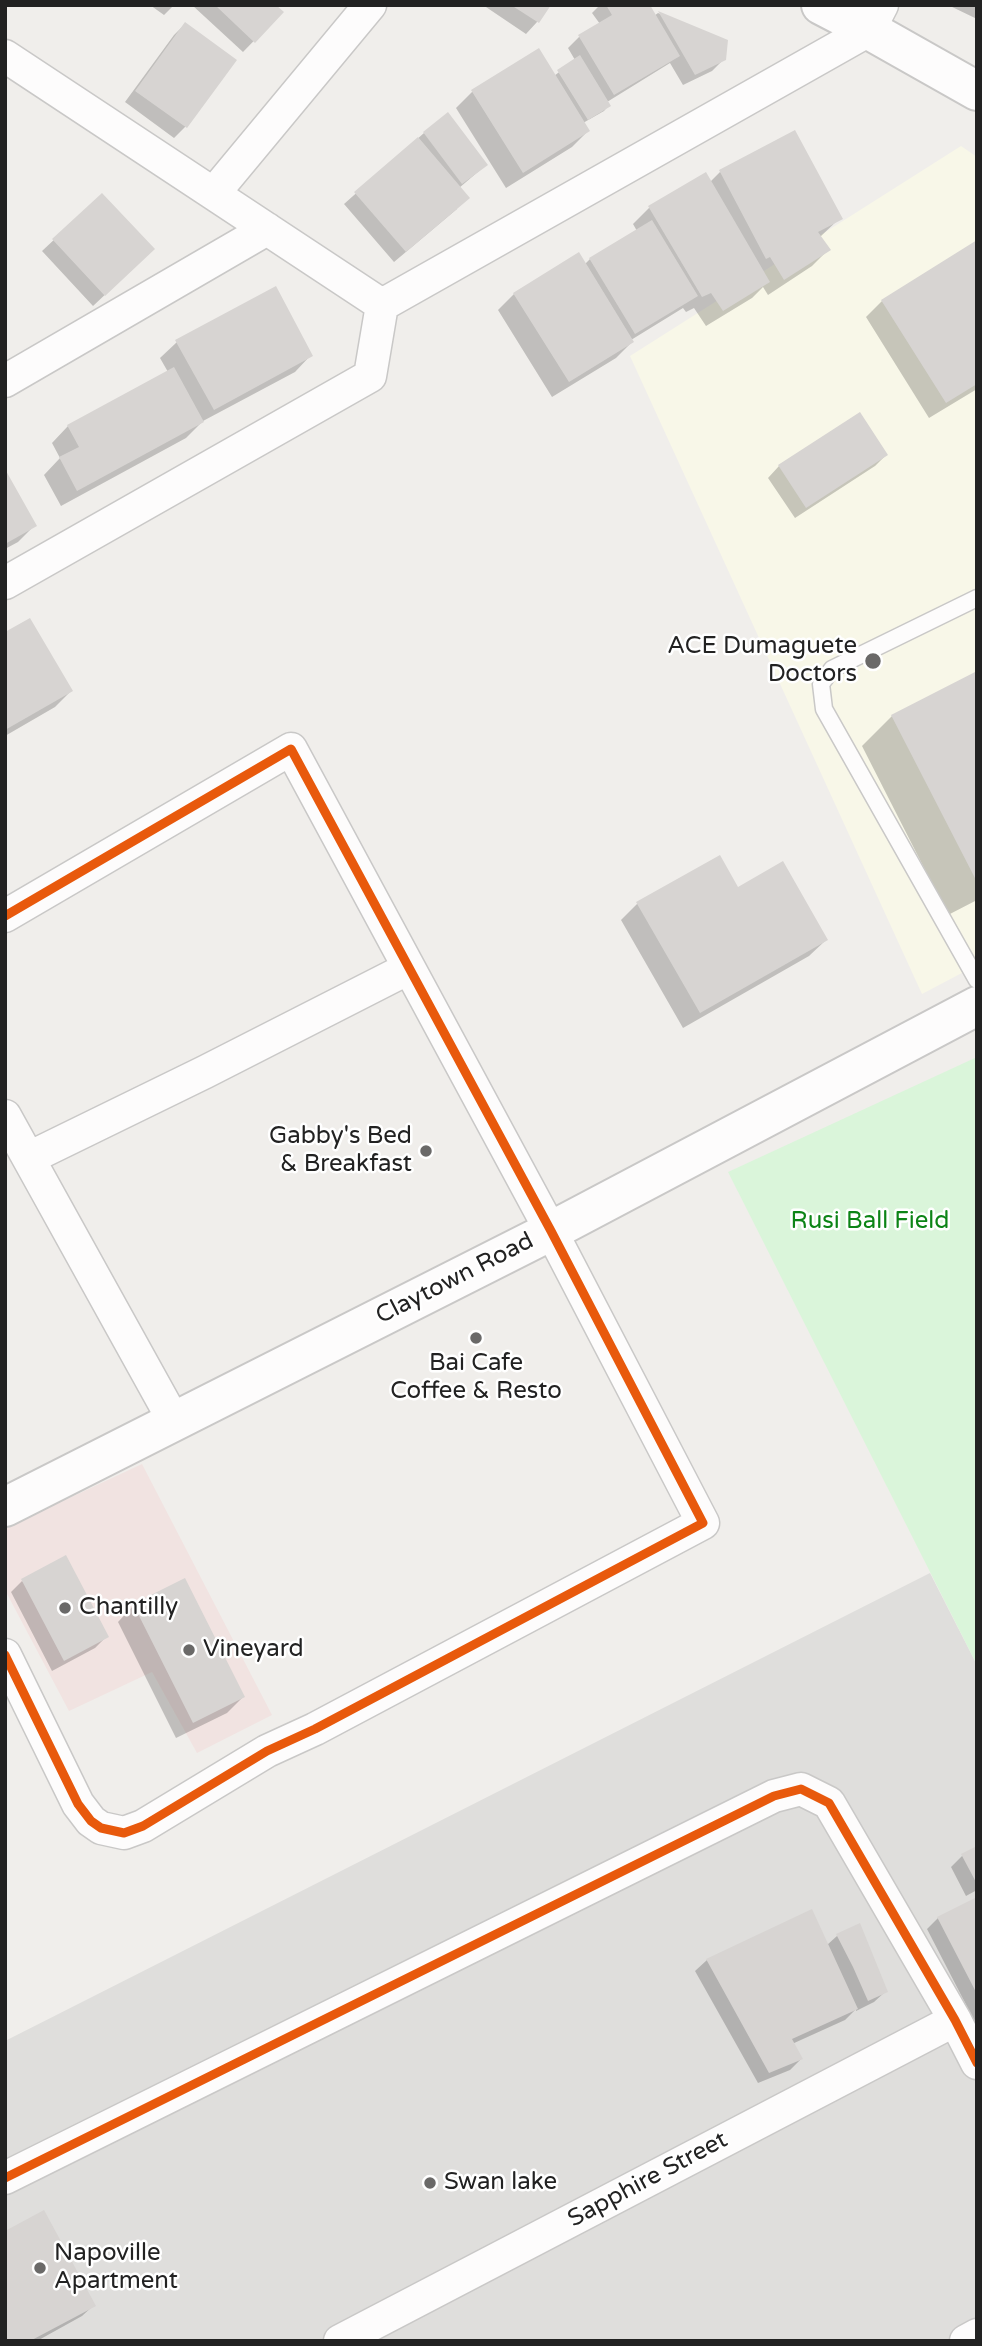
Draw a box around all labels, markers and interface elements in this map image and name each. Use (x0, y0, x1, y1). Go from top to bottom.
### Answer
place label: ACE Dumaguete Doctors (667, 633, 857, 689)
marker: ACE Dumaguete Doctors (863, 651, 883, 671)
place label: Gabby's Bed & Breakfast (269, 1123, 412, 1179)
marker: Gabby's Bed & Breakfast (418, 1143, 434, 1159)
park label: Rusi Ball Field (791, 1208, 949, 1236)
street label: Claytown Road (371, 1227, 539, 1331)
marker: Bai Cafe Coffee & Resto (468, 1330, 484, 1346)
place label: Bai Cafe Coffee & Resto (390, 1350, 562, 1406)
place label: Chantilly (79, 1594, 178, 1622)
marker: Chantilly (57, 1600, 73, 1616)
place label: Vineyard (203, 1636, 304, 1664)
marker: Vineyard (181, 1642, 197, 1658)
street label: Sapphire Street (563, 2126, 733, 2234)
place label: Swan lake (444, 2169, 557, 2197)
marker: Swan lake (422, 2175, 438, 2191)
place label: Napoville Apartment (54, 2240, 178, 2296)
marker: Napoville Apartment (32, 2260, 48, 2276)

